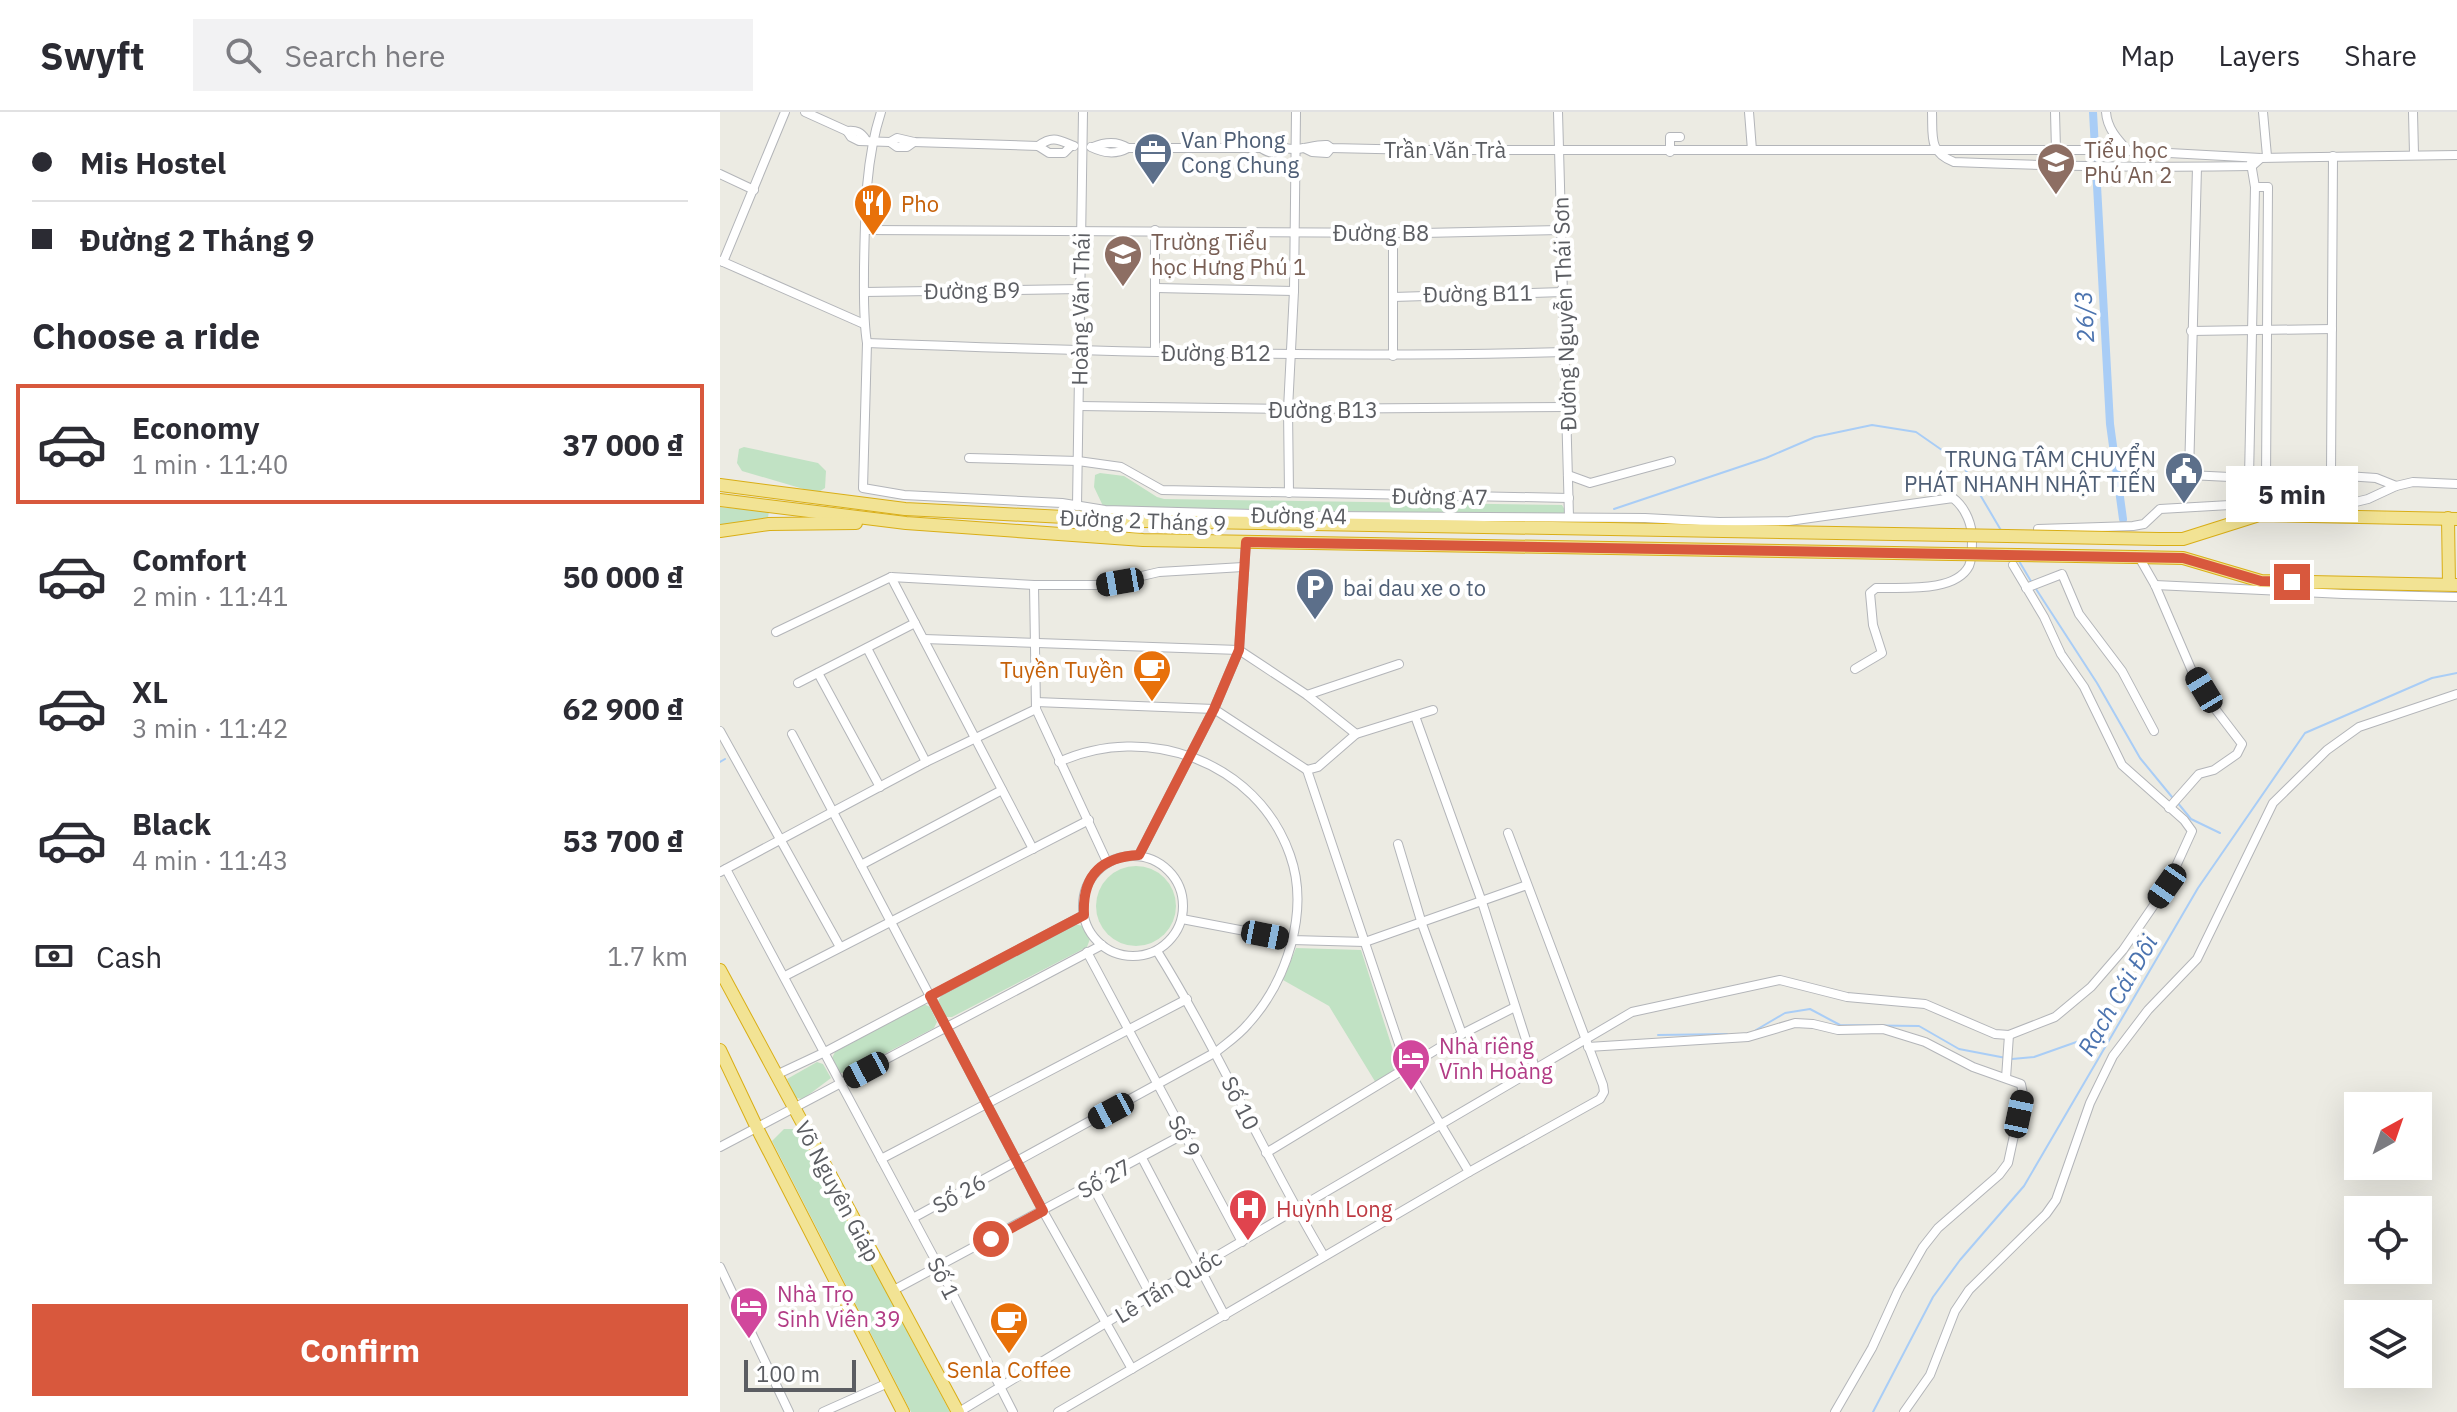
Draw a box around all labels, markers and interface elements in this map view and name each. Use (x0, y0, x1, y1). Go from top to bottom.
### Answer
search box (193, 19, 753, 91)
text: Swyft (40, 31, 145, 80)
icon: search (221, 33, 265, 77)
text: Search here (285, 36, 445, 75)
text: Map (2120, 37, 2174, 74)
text: Layers (2218, 37, 2300, 74)
text: Share (2344, 37, 2417, 74)
place label: Van Phong Cong Chung (1181, 125, 1299, 179)
office icon: Van Phong Cong Chung (1132, 131, 1174, 186)
street label: Trần Văn Trà (1384, 135, 1507, 164)
place label: Tiểu học Phú An 2 (2084, 135, 2173, 189)
school or university icon: Tiểu học Phú An 2 (2035, 141, 2077, 196)
text: Mis Hostel (80, 143, 226, 182)
restaurant icon: Pho (852, 182, 894, 237)
place label: Pho (901, 189, 939, 218)
street label: Đường Nguyễn Thái Sơn (1545, 196, 1583, 432)
street label: Đường B8 (1333, 218, 1429, 247)
text: Đường 2 Tháng 9 (80, 220, 314, 259)
place label: Trường Tiểu học Hưng Phú 1 (1151, 227, 1306, 281)
street label: Hoàng Văn Thái (1064, 232, 1096, 386)
school or university icon: Trường Tiểu học Hưng Phú 1 (1102, 233, 1144, 288)
street label: Đường B9 (923, 275, 1021, 305)
street label: Đường B11 (1423, 278, 1533, 308)
water label: 26/3 (2067, 290, 2101, 344)
text: Choose a ride (32, 312, 260, 359)
street label: Đường B12 (1161, 338, 1271, 367)
street label: Đường B13 (1268, 395, 1378, 424)
icon: car (36, 408, 108, 480)
text: Economy (132, 408, 260, 447)
text: 37 000 ₫ (563, 425, 684, 464)
place label: TRUNG TÂM CHUYỂN PHÁT NHANH NHẬT TIẾN (1904, 442, 2156, 498)
text: 1 min · 11:40 (132, 447, 288, 481)
public building icon: TRUNG TÂM CHUYỂN PHÁT NHANH NHẬT TIẾN (2163, 450, 2205, 505)
callout: 5 min (2226, 466, 2358, 522)
text: 5 min (2258, 477, 2326, 511)
street label: Đường A7 (1392, 481, 1488, 511)
street label: Đường A4 (1251, 500, 1347, 530)
street label: Đường 2 Tháng 9 (1059, 503, 1227, 537)
icon: car (36, 540, 108, 612)
text: Comfort (132, 540, 247, 579)
text: 50 000 ₫ (563, 557, 684, 596)
route end (2274, 564, 2310, 600)
car (1094, 566, 1146, 598)
parking icon: bai dau xe o to (1294, 566, 1336, 621)
place label: bai dau xe o to (1343, 573, 1486, 602)
text: 2 min · 11:41 (132, 579, 288, 613)
cafe icon: Tuyền Tuyền (1131, 648, 1173, 703)
place label: Tuyền Tuyền (1000, 655, 1124, 684)
car (2181, 663, 2227, 717)
icon: car (36, 672, 108, 744)
text: XL (132, 672, 168, 711)
text: 62 900 ₫ (563, 689, 684, 728)
text: 3 min · 11:42 (132, 711, 288, 745)
icon: car (36, 804, 108, 876)
text: Black (132, 804, 211, 843)
text: 53 700 ₫ (563, 821, 684, 860)
text: 4 min · 11:43 (132, 843, 288, 877)
car (2143, 859, 2191, 913)
car (1239, 919, 1291, 951)
water label: Rạch Cái Đôi (2069, 928, 2165, 1061)
icon: cash (32, 934, 76, 978)
text: Cash (96, 937, 162, 976)
text: 1.7 km (607, 939, 688, 973)
place label: Nhà riêng Vĩnh Hoàng (1439, 1031, 1553, 1085)
hotel icon: Nhà riêng Vĩnh Hoàng (1390, 1037, 1432, 1092)
car (839, 1048, 893, 1092)
street label: Số 10 (1215, 1071, 1267, 1135)
car (2002, 1088, 2036, 1140)
car (1084, 1089, 1138, 1133)
north arrow (2344, 1092, 2432, 1180)
map controls (2344, 1092, 2432, 1388)
street label: Số 9 (1162, 1110, 1208, 1162)
street label: Võ Nguyên Giáp (789, 1115, 887, 1267)
street label: Số 27 (1072, 1152, 1136, 1204)
street label: Số 26 (927, 1167, 991, 1219)
hospital icon: Huỳnh Long (1227, 1187, 1269, 1242)
place label: Huỳnh Long (1276, 1194, 1393, 1223)
button: locate (2344, 1196, 2432, 1284)
route start (973, 1221, 1009, 1257)
street label: Lê Tấn Quốc (1109, 1243, 1227, 1329)
street label: Số 1 (921, 1252, 967, 1304)
place label: Nhà Trọ Sinh Viên 39 (777, 1279, 901, 1333)
hotel icon: Nhà Trọ Sinh Viên 39 (728, 1285, 770, 1340)
cafe icon: Senla Coffee (988, 1300, 1030, 1355)
button: layers (2344, 1300, 2432, 1388)
button: Confirm (32, 1304, 688, 1396)
place label: Senla Coffee (947, 1355, 1071, 1384)
scale bar (744, 1356, 856, 1392)
text: 100 m (756, 1359, 820, 1388)

